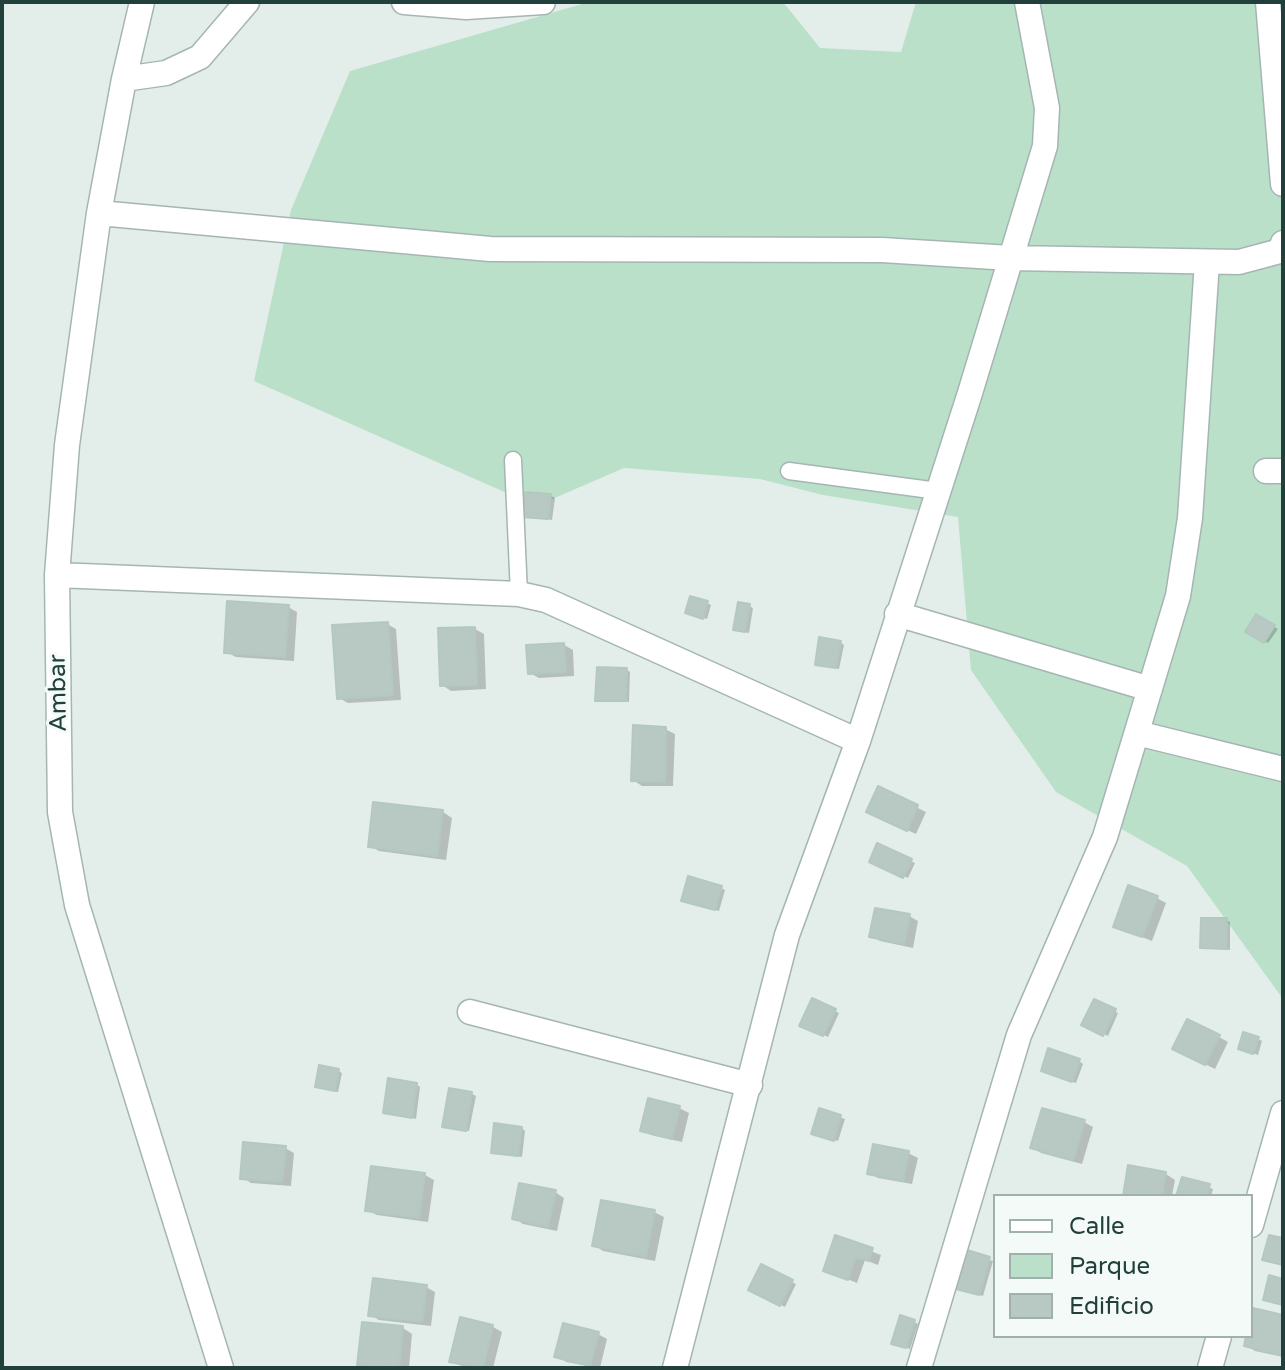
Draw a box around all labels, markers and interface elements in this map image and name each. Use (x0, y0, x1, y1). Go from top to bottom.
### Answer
street label: Ambar (44, 654, 74, 732)
legend (993, 1194, 1253, 1338)
text: Calle (1069, 1212, 1125, 1241)
text: Parque (1069, 1252, 1150, 1281)
text: Edificio (1069, 1292, 1154, 1321)

